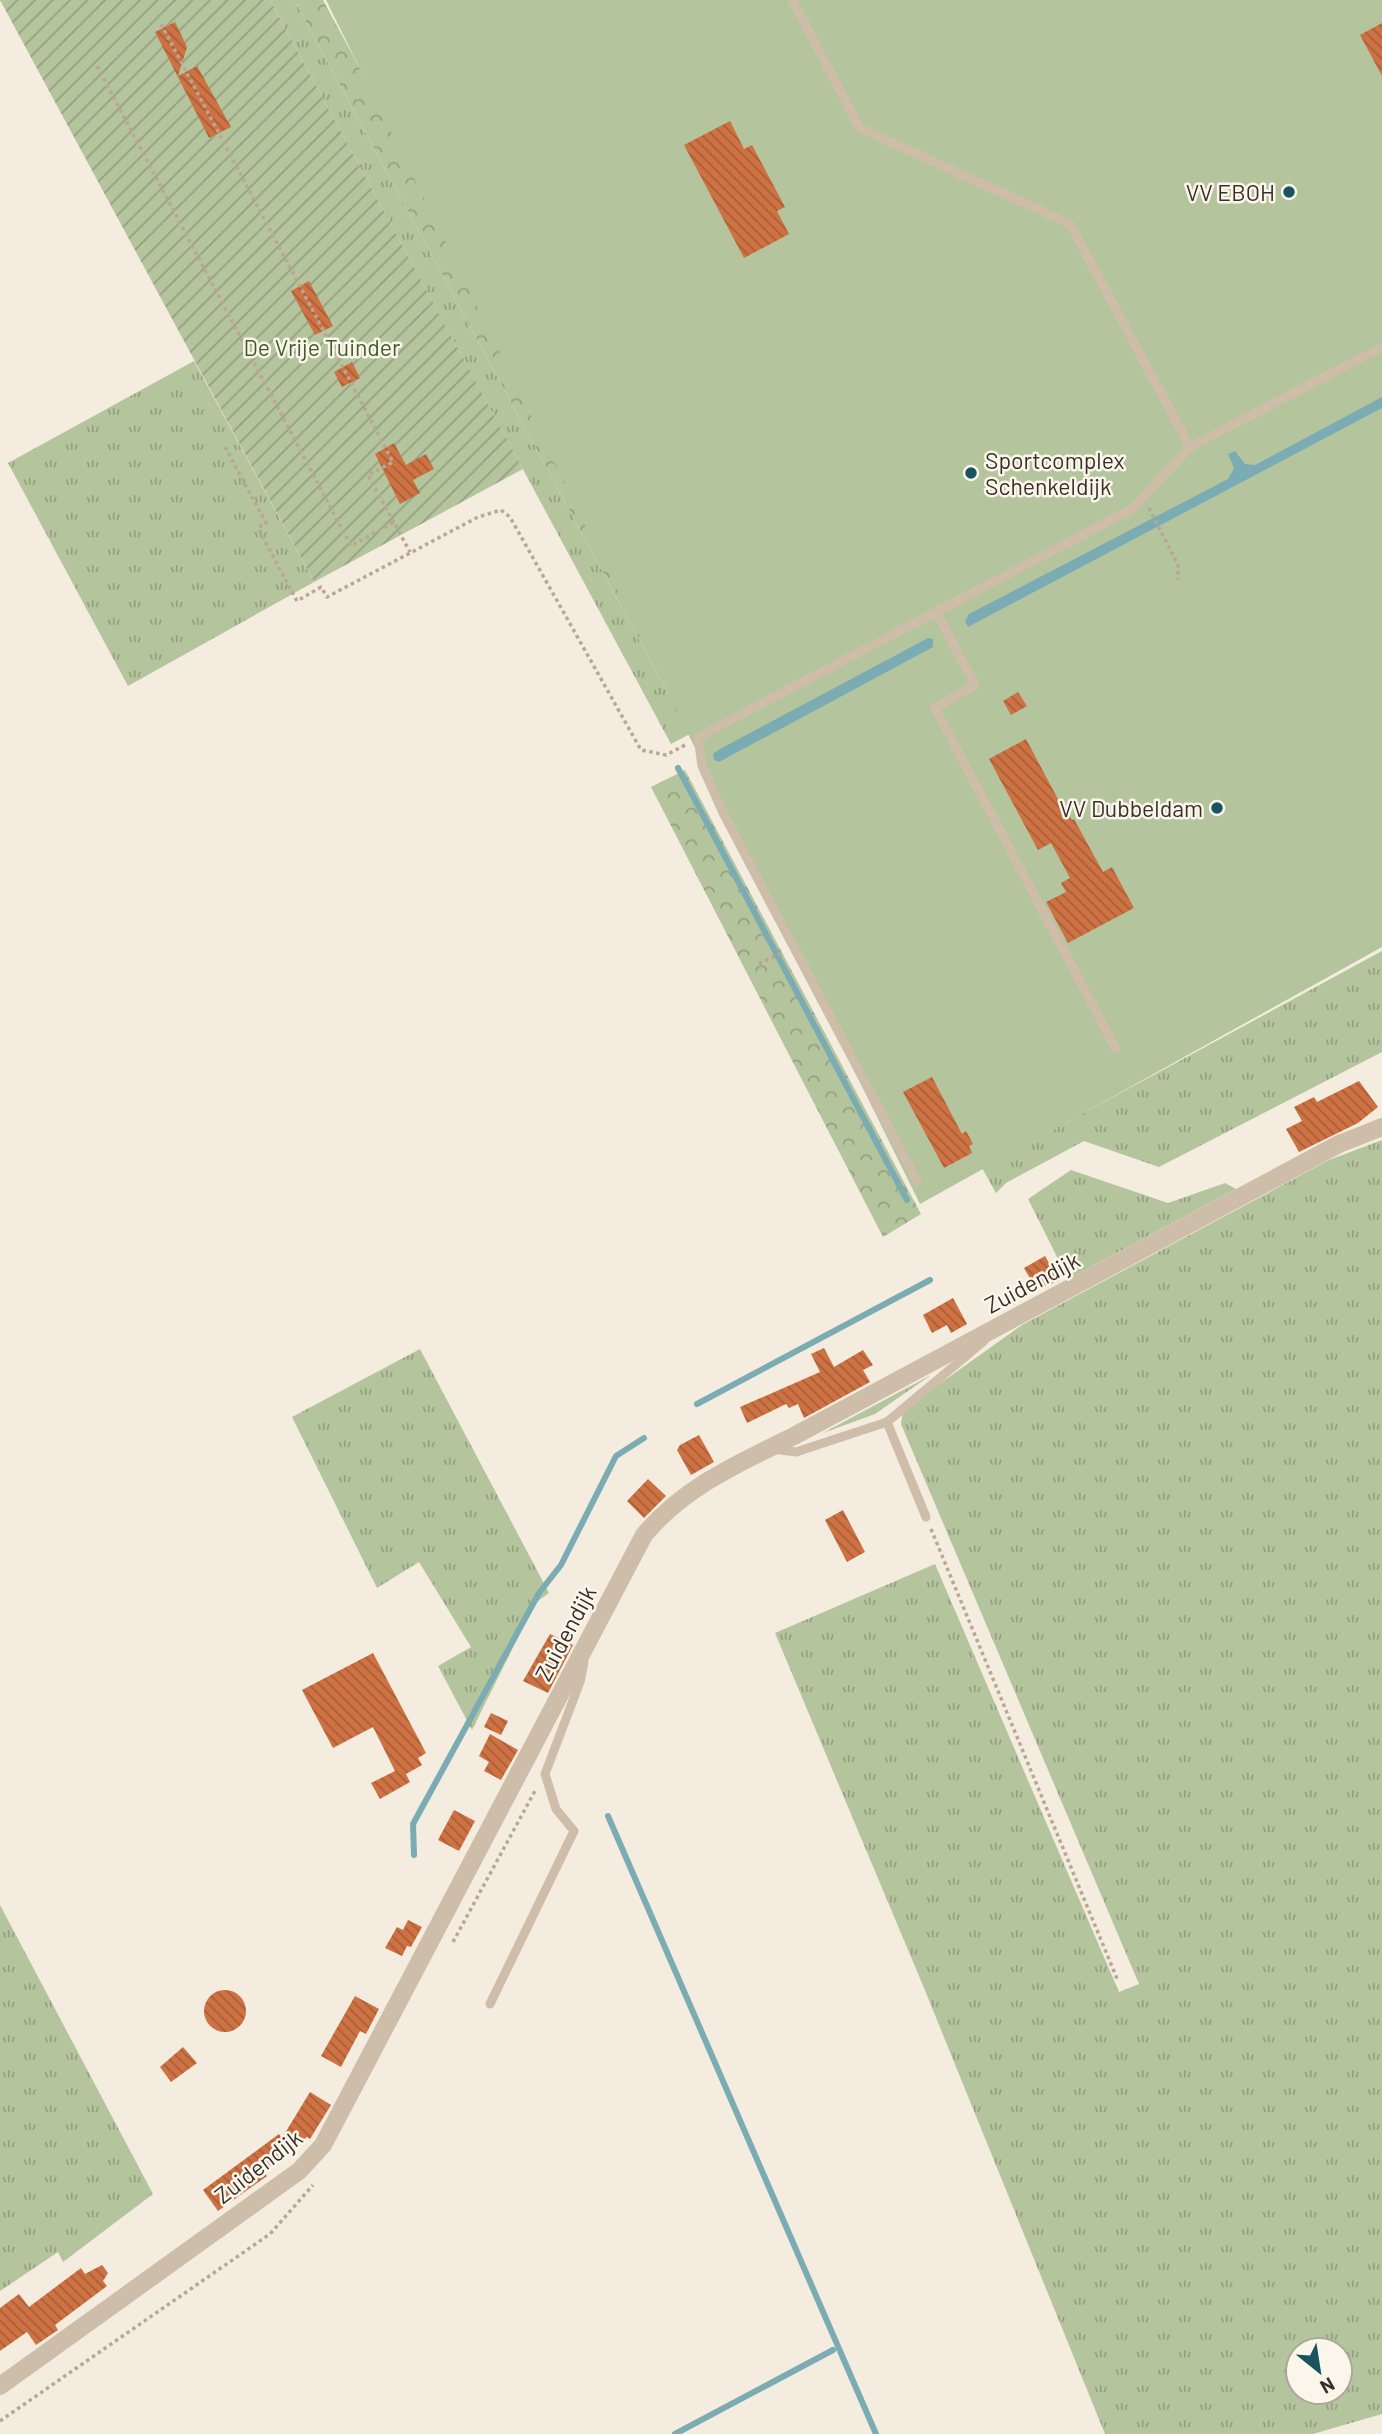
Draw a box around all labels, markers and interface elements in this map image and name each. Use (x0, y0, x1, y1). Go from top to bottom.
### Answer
place label: VV EBOH (1186, 178, 1275, 206)
marker: VV EBOH (1281, 184, 1297, 200)
park label: De Vrije Tuinder (244, 333, 401, 361)
place label: Sportcomplex Schenkeldijk (985, 446, 1125, 500)
marker: Sportcomplex Schenkeldijk (963, 465, 979, 481)
place label: VV Dubbeldam (1059, 794, 1203, 822)
marker: VV Dubbeldam (1209, 800, 1225, 816)
street label: Zuidendijk (980, 1245, 1084, 1319)
street label: Zuidendijk (528, 1581, 602, 1685)
street label: Zuidendijk (209, 2123, 307, 2209)
north arrow (1284, 2336, 1354, 2406)
text: N (1317, 2373, 1339, 2399)

